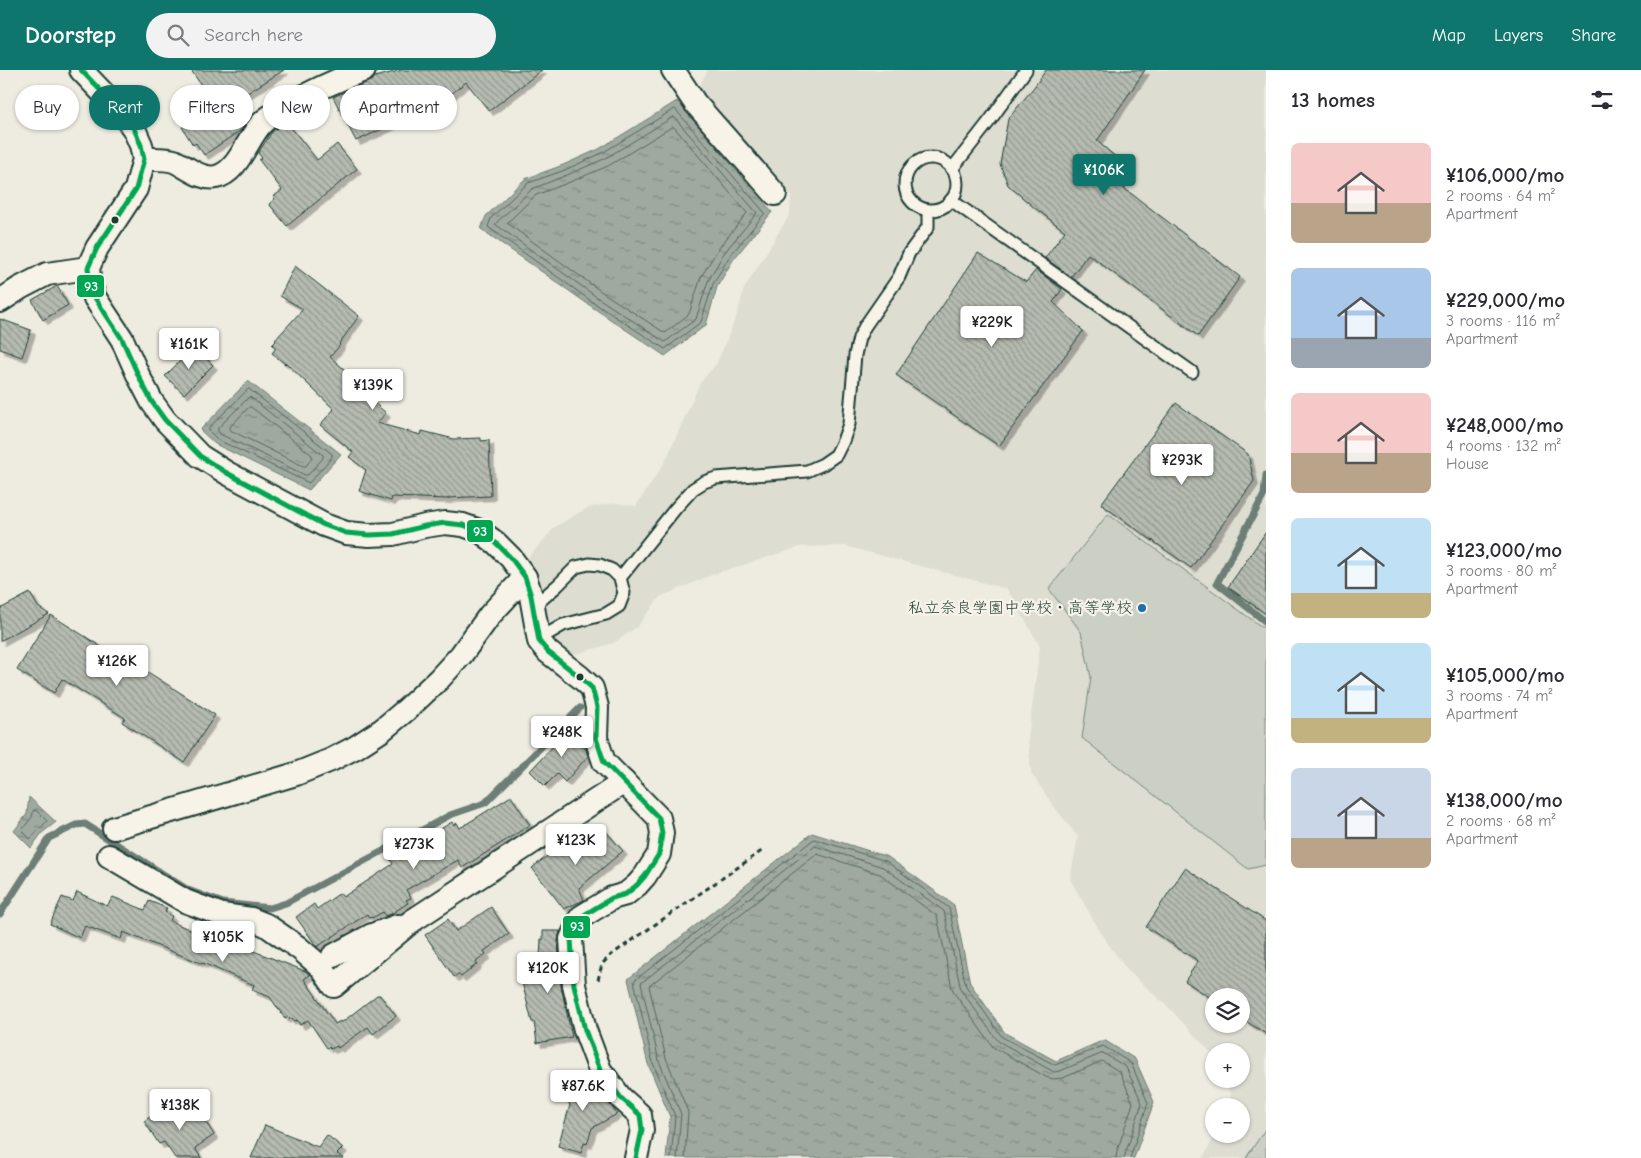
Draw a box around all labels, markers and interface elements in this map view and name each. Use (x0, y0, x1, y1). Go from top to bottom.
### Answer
search box (146, 13, 496, 58)
text: Doorstep (25, 21, 116, 49)
icon: search (164, 21, 192, 49)
text: Search here (204, 24, 303, 46)
text: Map (1432, 25, 1466, 46)
text: Layers (1494, 25, 1543, 46)
text: Share (1571, 25, 1616, 46)
chip: Buy (15, 85, 79, 130)
chip: Rent (89, 85, 160, 130)
chip: Filters (170, 85, 253, 130)
chip: New (263, 85, 330, 130)
chip: Apartment (340, 85, 457, 130)
icon: filters (1588, 86, 1616, 114)
text: 13 homes (1291, 88, 1375, 112)
pin: ¥106K (1069, 154, 1139, 196)
text: ¥106K (1084, 161, 1124, 179)
icon: home (1331, 163, 1391, 223)
text: ¥106,000/mo (1446, 163, 1564, 187)
text: 2 rooms · 64 m² (1446, 187, 1555, 205)
text: Apartment (1446, 205, 1518, 223)
unlabelled marker (110, 215, 120, 225)
line badge: 93 (76, 274, 105, 298)
text: 93 (84, 278, 98, 295)
icon: home (1331, 288, 1391, 348)
text: ¥229,000/mo (1446, 288, 1565, 312)
pin: ¥229K (957, 306, 1027, 348)
text: 3 rooms · 116 m² (1446, 312, 1560, 330)
text: ¥229K (971, 313, 1013, 331)
pin: ¥161K (154, 328, 224, 370)
text: Apartment (1446, 330, 1518, 348)
text: ¥161K (170, 335, 208, 353)
pin: ¥139K (338, 368, 408, 411)
text: ¥139K (353, 376, 393, 394)
icon: home (1331, 413, 1391, 473)
text: ¥248,000/mo (1446, 413, 1564, 437)
text: 4 rooms · 132 m² (1446, 437, 1561, 455)
pin: ¥293K (1147, 444, 1217, 486)
text: ¥293K (1161, 451, 1203, 469)
text: House (1446, 455, 1489, 473)
line badge: 93 (466, 519, 494, 543)
text: 93 (473, 523, 487, 540)
icon: home (1331, 538, 1391, 598)
text: ¥123,000/mo (1446, 538, 1562, 562)
text: 3 rooms · 80 m² (1446, 562, 1556, 580)
text: Apartment (1446, 580, 1518, 598)
place label: 私立奈良学園中学校・高等学校 (908, 599, 1132, 617)
marker: 私立奈良学園中学校・高等学校 (1136, 602, 1148, 614)
pin: ¥126K (82, 644, 152, 687)
text: ¥126K (97, 652, 137, 670)
icon: home (1331, 663, 1391, 723)
text: ¥105,000/mo (1446, 663, 1565, 687)
unlabelled marker (575, 672, 585, 682)
text: 3 rooms · 74 m² (1446, 687, 1552, 705)
text: Apartment (1446, 705, 1518, 723)
pin: ¥248K (527, 716, 597, 758)
text: ¥248K (542, 723, 582, 741)
icon: home (1331, 788, 1391, 848)
text: ¥138,000/mo (1446, 788, 1563, 812)
text: 2 rooms · 68 m² (1446, 812, 1556, 830)
pin: ¥123K (541, 824, 611, 866)
pin: ¥273K (379, 828, 449, 870)
text: Apartment (1446, 830, 1518, 848)
text: ¥123K (556, 831, 596, 849)
text: ¥273K (394, 835, 434, 853)
line badge: 93 (562, 915, 591, 939)
text: 93 (570, 918, 584, 935)
pin: ¥105K (188, 920, 258, 963)
text: ¥105K (203, 928, 243, 946)
pin: ¥120K (513, 952, 583, 994)
text: ¥120K (528, 959, 568, 977)
map controls (1205, 988, 1250, 1143)
button: layers (1205, 988, 1250, 1033)
button: + (1205, 1043, 1250, 1088)
pin: ¥87.6K (542, 1070, 624, 1112)
text: ¥87.6K (561, 1077, 605, 1095)
pin: ¥138K (145, 1088, 215, 1131)
text: ¥138K (160, 1096, 200, 1114)
button: − (1205, 1098, 1250, 1143)

